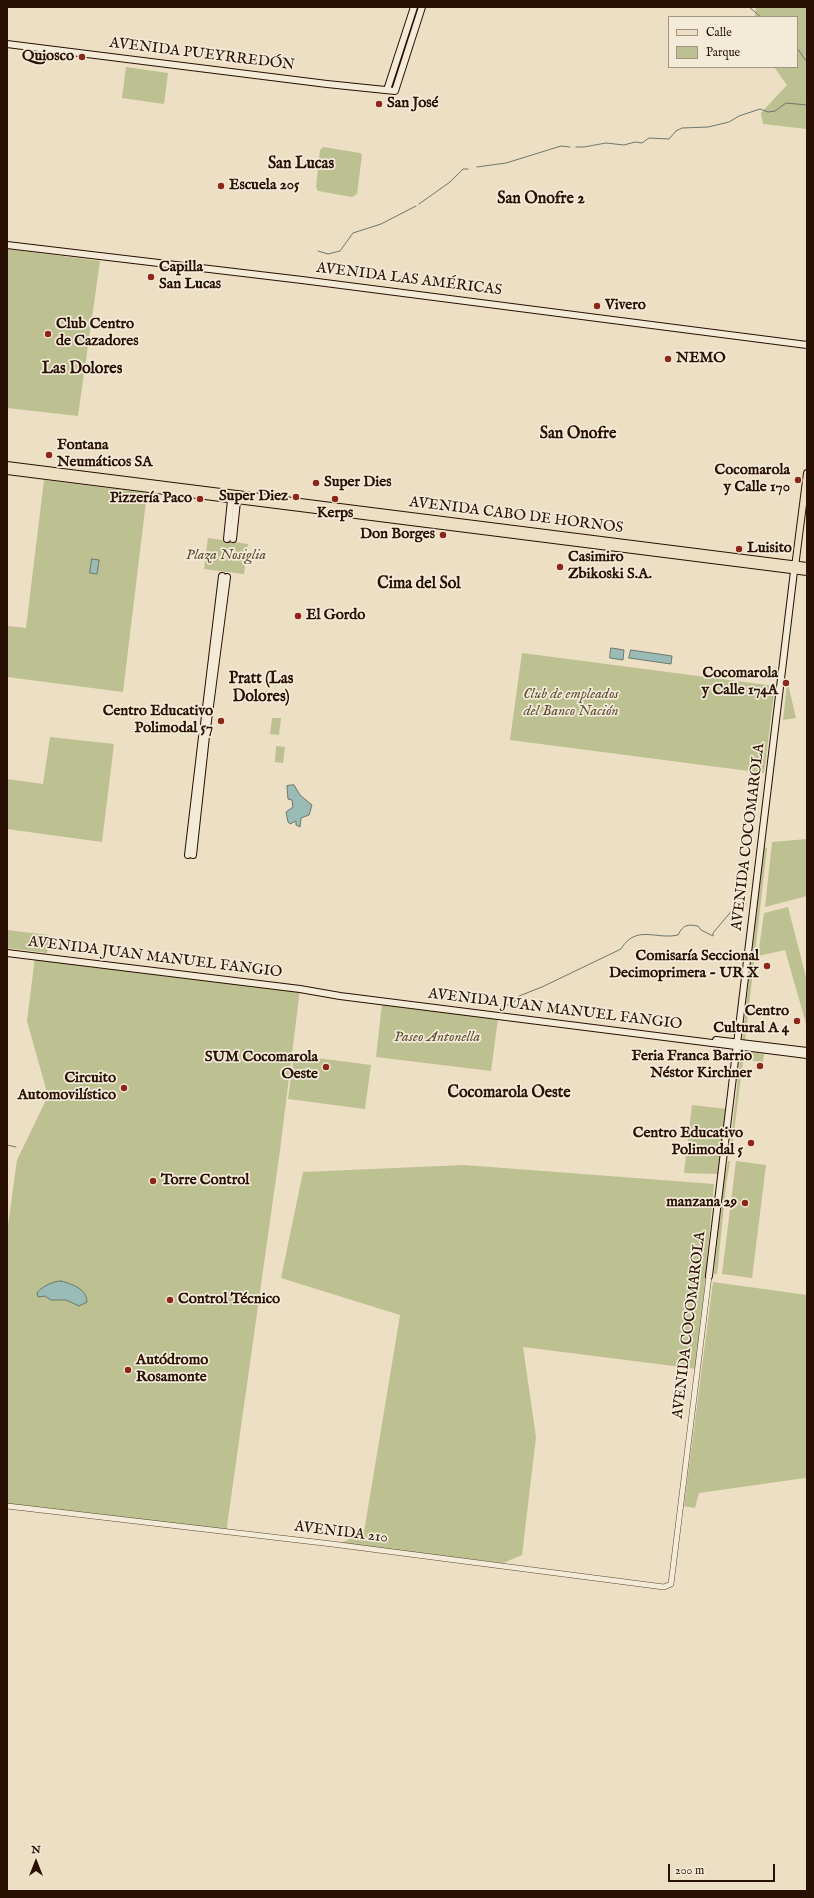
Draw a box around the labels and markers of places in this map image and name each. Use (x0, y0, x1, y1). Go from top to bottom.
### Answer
place label: Quiosco (22, 48, 74, 66)
marker: Quiosco (77, 52, 87, 62)
place label: San José (387, 95, 438, 113)
marker: San José (374, 99, 384, 109)
place label: Escuela 205 (229, 177, 299, 195)
marker: Escuela 205 (216, 181, 226, 191)
place label: Capilla San Lucas (159, 259, 221, 294)
marker: Capilla San Lucas (146, 272, 156, 282)
place label: Vivero (605, 297, 646, 315)
marker: Vivero (592, 301, 602, 311)
place label: Club Centro de Cazadores (56, 316, 138, 351)
marker: Club Centro de Cazadores (43, 329, 53, 339)
place label: NEMO (676, 350, 726, 368)
marker: NEMO (663, 354, 673, 364)
place label: Fontana Neumáticos SA (57, 437, 152, 472)
marker: Fontana Neumáticos SA (44, 450, 54, 460)
place label: Cocomarola y Calle 170 (714, 462, 790, 497)
place label: Super Dies (324, 474, 391, 492)
marker: Cocomarola y Calle 170 (793, 475, 803, 485)
marker: Super Dies (311, 478, 321, 488)
place label: Super Diez (219, 488, 288, 506)
place label: Pizzería Paco (110, 490, 192, 508)
marker: Super Diez (291, 492, 301, 502)
marker: Pizzería Paco (195, 494, 205, 504)
marker: Kerps (330, 494, 340, 504)
place label: Kerps (317, 505, 353, 523)
place label: Don Borges (360, 526, 435, 544)
marker: Don Borges (438, 530, 448, 540)
place label: Luisito (747, 540, 792, 558)
marker: Luisito (734, 544, 744, 554)
place label: Casimiro Zbikoski S.A. (568, 549, 652, 584)
marker: Casimiro Zbikoski S.A. (555, 562, 565, 572)
place label: El Gordo (306, 607, 365, 625)
marker: El Gordo (293, 611, 303, 621)
place label: Cocomarola y Calle 174A (702, 665, 778, 700)
marker: Cocomarola y Calle 174A (781, 678, 791, 688)
place label: Centro Educativo Polimodal 57 (103, 703, 213, 738)
marker: Centro Educativo Polimodal 57 (216, 716, 226, 726)
place label: Comisaría Seccional Decimoprimera - UR X (609, 948, 759, 983)
marker: Comisaría Seccional Decimoprimera - UR X (762, 961, 772, 971)
place label: Centro Cultural A 4 (713, 1003, 789, 1038)
marker: Centro Cultural A 4 (792, 1016, 802, 1026)
place label: Feria Franca Barrio Néstor Kirchner (631, 1048, 752, 1083)
place label: SUM Cocomarola Oeste (205, 1049, 318, 1084)
marker: Feria Franca Barrio Néstor Kirchner (755, 1061, 765, 1071)
marker: SUM Cocomarola Oeste (321, 1062, 331, 1072)
place label: Circuito Automovilístico (18, 1070, 116, 1105)
marker: Circuito Automovilístico (119, 1083, 129, 1093)
place label: Centro Educativo Polimodal 5 (633, 1125, 743, 1160)
marker: Centro Educativo Polimodal 5 (746, 1138, 756, 1148)
place label: Torre Control (161, 1172, 249, 1190)
marker: Torre Control (148, 1176, 158, 1186)
place label: manzana 29 (666, 1194, 737, 1212)
marker: manzana 29 (740, 1198, 750, 1208)
place label: Control Técnico (178, 1291, 280, 1309)
marker: Control Técnico (165, 1295, 175, 1305)
place label: Autódromo Rosamonte (136, 1352, 208, 1387)
marker: Autódromo Rosamonte (123, 1365, 133, 1375)

